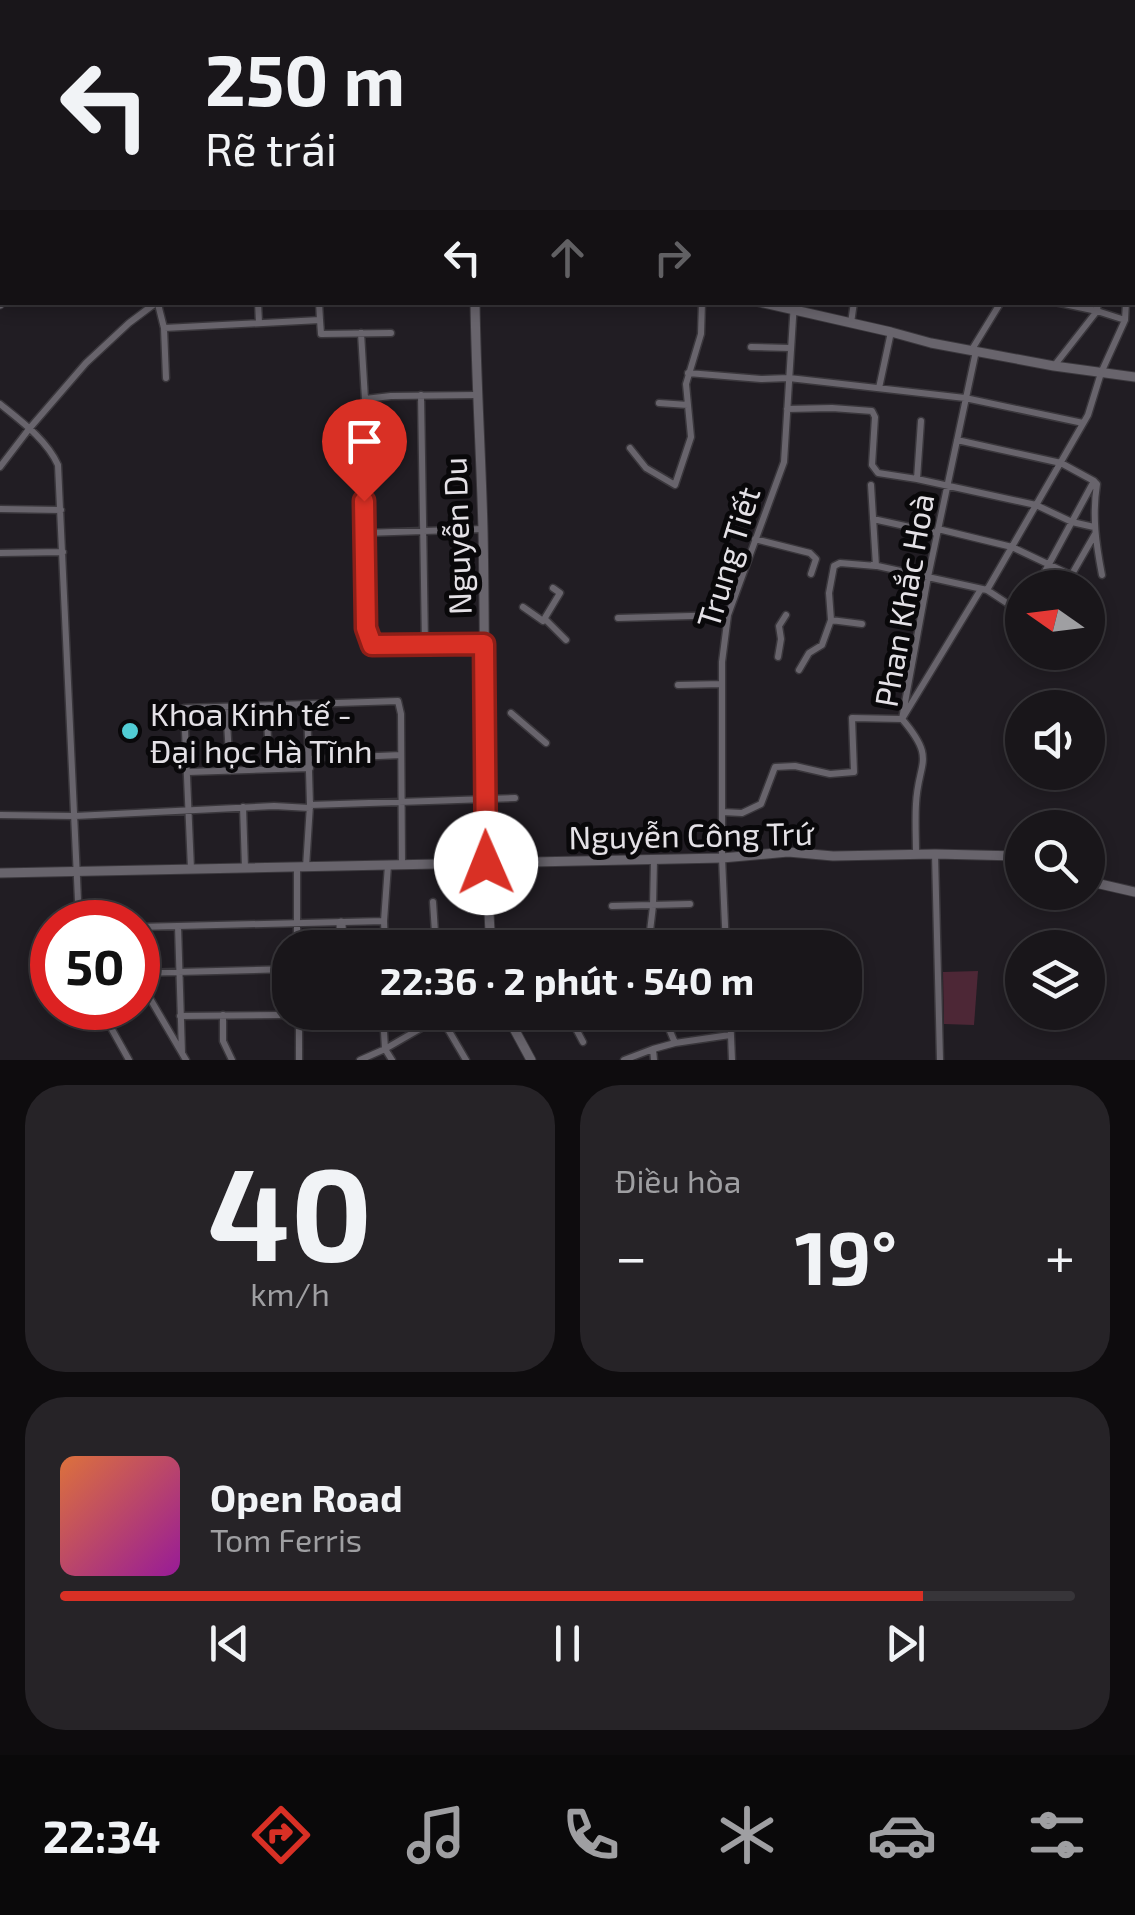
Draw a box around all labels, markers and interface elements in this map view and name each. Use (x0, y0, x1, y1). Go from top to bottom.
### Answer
text: 250 m (205, 36, 405, 120)
icon: left (40, 40, 170, 170)
text: Rẽ trái (205, 121, 337, 175)
icon: left (435, 230, 490, 285)
icon: ahead (540, 230, 595, 285)
icon: right (645, 230, 700, 285)
pin (322, 399, 407, 502)
icon: arrive (337, 414, 392, 469)
street label: Nguyễn Du (434, 456, 478, 616)
street label: Trung Tiết (688, 482, 766, 632)
street label: Phan Khắc Hoà (866, 490, 940, 710)
north arrow (1005, 570, 1105, 670)
map controls (1005, 570, 1105, 1030)
button: sound (1005, 690, 1105, 790)
place label: Khoa Kinh tế - Đại học Hà Tĩnh (150, 694, 373, 769)
marker: Khoa Kinh tế - Đại học Hà Tĩnh (119, 720, 141, 742)
button: search (1005, 810, 1105, 910)
position arrow (434, 811, 538, 915)
street label: Nguyễn Công Trứ (568, 813, 815, 855)
speed limit sign: 50 (30, 900, 160, 1030)
button: layers (1005, 930, 1105, 1030)
text: 22:36 · 2 phút · 540 m (380, 957, 754, 1003)
text: 40 (208, 1131, 372, 1287)
text: Điều hòa (615, 1161, 741, 1199)
text: 19° (795, 1210, 897, 1300)
text: − (615, 1222, 647, 1288)
text: + (1045, 1222, 1075, 1288)
text: km/h (250, 1274, 330, 1312)
text: Open Road (210, 1474, 403, 1520)
text: Tom Ferris (210, 1520, 362, 1558)
icon: previous (202, 1616, 257, 1671)
icon: pause (540, 1616, 595, 1671)
icon: next (878, 1616, 933, 1671)
icon: directions (246, 1800, 316, 1870)
icon: music (401, 1800, 471, 1870)
icon: phone (556, 1800, 626, 1870)
icon: climate (712, 1800, 782, 1870)
icon: car (867, 1800, 937, 1870)
icon: filters (1022, 1800, 1092, 1870)
text: 22:34 (43, 1808, 161, 1862)

